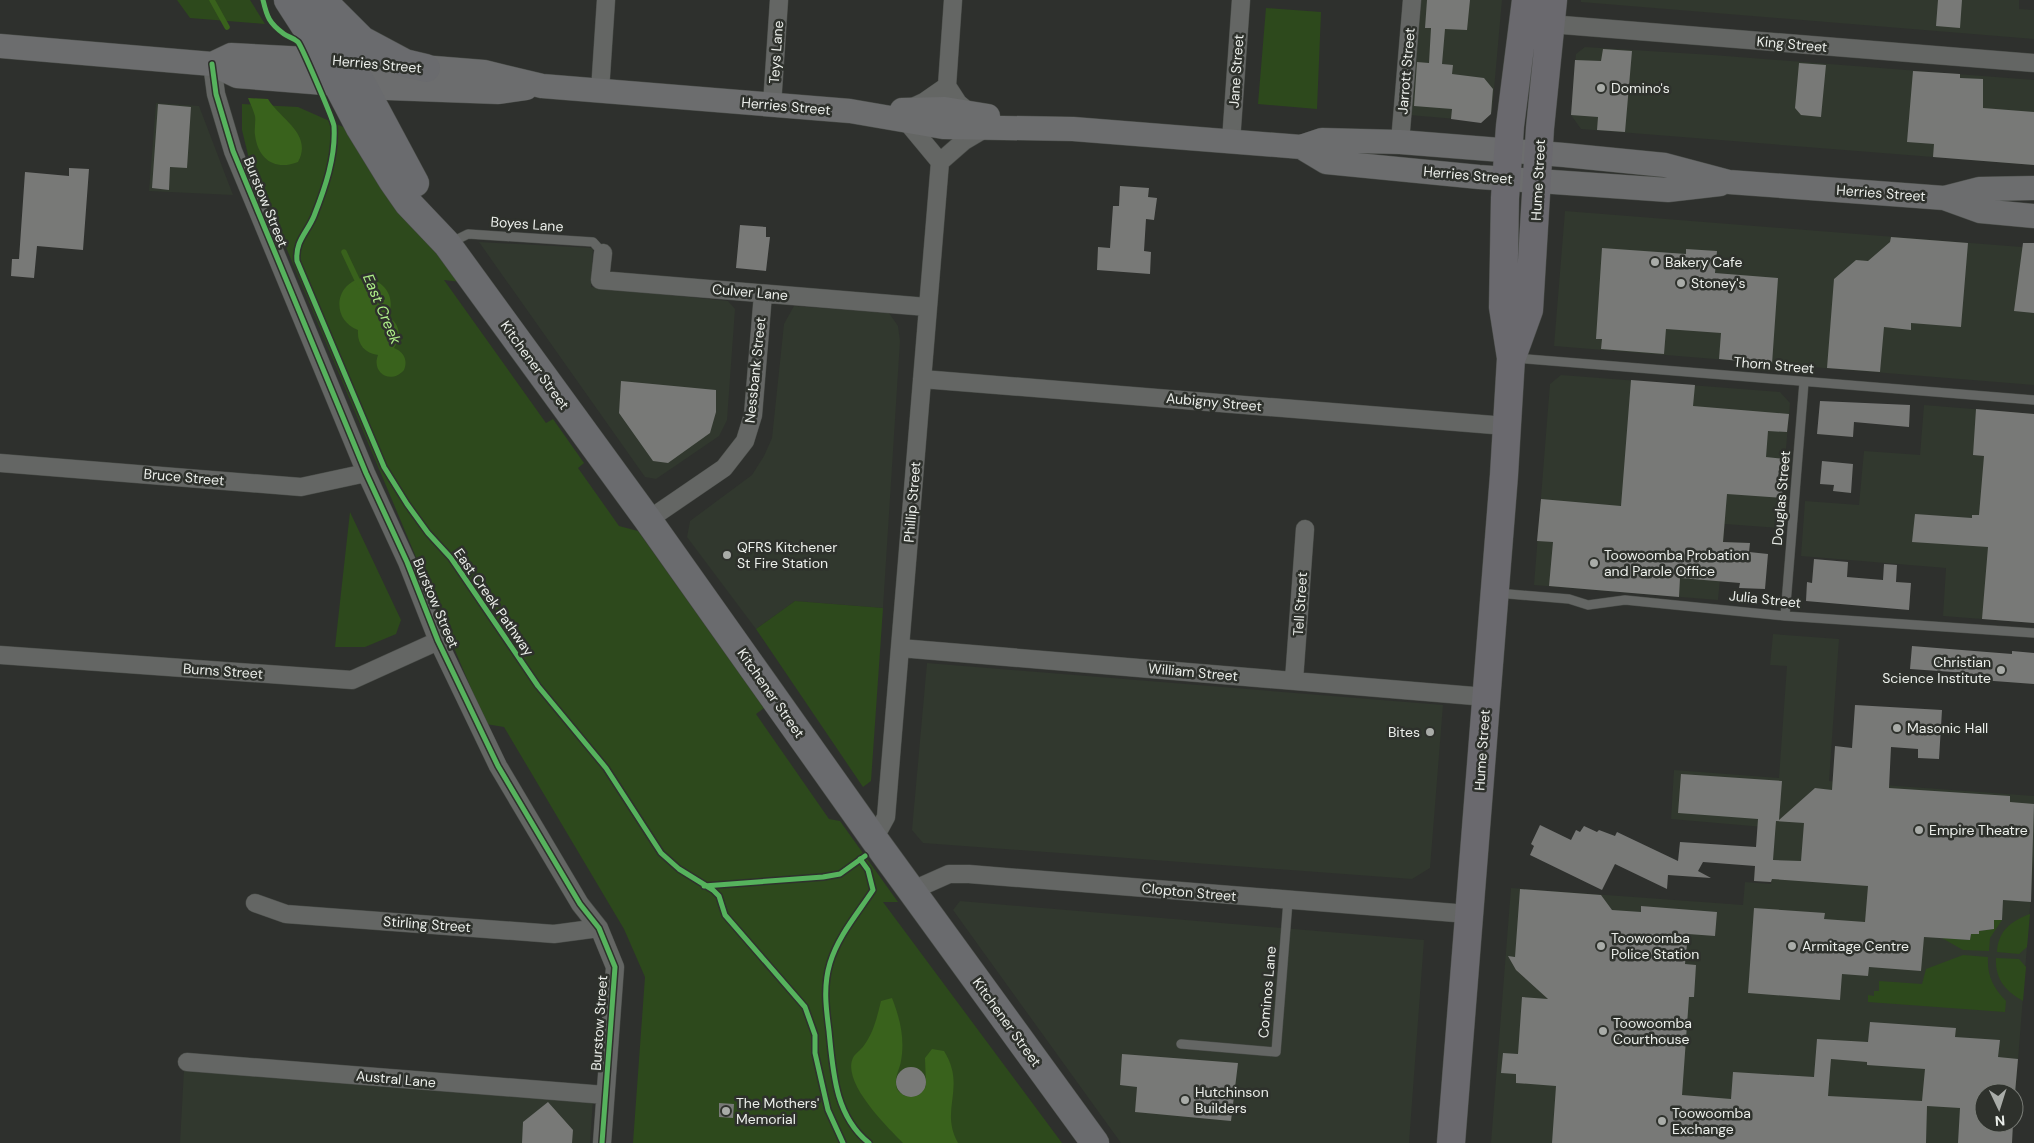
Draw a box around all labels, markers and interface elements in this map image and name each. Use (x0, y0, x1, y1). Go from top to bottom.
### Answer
street label: Teys Lane (765, 20, 787, 84)
street label: Jarrott Street (1393, 27, 1419, 115)
street label: King Street (1756, 32, 1828, 56)
street label: Jane Street (1224, 33, 1248, 109)
street label: Herries Street (332, 51, 422, 77)
place label: Domino's (1611, 79, 1670, 97)
marker: Domino's (1595, 82, 1607, 94)
street label: Herries Street (741, 93, 831, 119)
street label: Hume Street (1527, 139, 1549, 221)
street label: Burstow Street (240, 154, 292, 250)
street label: Herries Street (1423, 162, 1513, 188)
street label: Herries Street (1836, 181, 1926, 205)
street label: Boyes Lane (490, 212, 564, 236)
place label: Bakery Cafe (1665, 253, 1742, 271)
marker: Bakery Cafe (1649, 256, 1661, 268)
water label: East Creek (358, 271, 406, 348)
place label: Stoney's (1691, 274, 1745, 292)
marker: Stoney's (1675, 277, 1687, 289)
street label: Culver Lane (711, 280, 789, 304)
street label: Nessbank Street (740, 316, 770, 424)
street label: Kitchener Street (497, 317, 573, 413)
street label: Thorn Street (1733, 353, 1815, 377)
street label: Aubigny Street (1165, 389, 1263, 415)
street label: Douglas Street (1768, 450, 1794, 546)
street label: Phillip Street (899, 461, 925, 543)
street label: Bruce Street (143, 465, 225, 489)
place label: QFRS Kitchener St Fire Station (737, 538, 838, 572)
street label: East Creek Pathway (450, 545, 538, 660)
place label: Toowoomba Probation and Parole Office (1604, 546, 1749, 580)
marker: QFRS Kitchener St Fire Station (721, 549, 733, 561)
street label: Burstow Street (409, 555, 463, 651)
marker: Toowoomba Probation and Parole Office (1588, 557, 1600, 569)
street label: Tell Street (1289, 571, 1311, 637)
street label: Julia Street (1728, 586, 1802, 612)
street label: Kitchener Street (733, 645, 809, 741)
place label: Christian Science Institute (1882, 653, 1991, 687)
street label: Burns Street (182, 659, 264, 683)
street label: William Street (1147, 659, 1239, 685)
marker: Christian Science Institute (1995, 664, 2007, 676)
street label: Hume Street (1470, 709, 1494, 791)
place label: Masonic Hall (1907, 719, 1988, 737)
marker: Masonic Hall (1891, 722, 1903, 734)
place label: Bites (1388, 723, 1420, 741)
marker: Bites (1424, 726, 1436, 738)
place label: Empire Theatre (1929, 821, 2028, 839)
marker: Empire Theatre (1913, 824, 1925, 836)
street label: Clopton Street (1141, 879, 1237, 905)
street label: Stirling Street (383, 912, 471, 936)
place label: Toowoomba Police Station (1611, 929, 1699, 963)
place label: Armitage Centre (1802, 937, 1909, 955)
marker: Toowoomba Police Station (1595, 940, 1607, 952)
marker: Armitage Centre (1786, 940, 1798, 952)
street label: Cominos Lane (1254, 945, 1280, 1039)
street label: Kitchener Street (969, 974, 1045, 1070)
street label: Burstow Street (587, 975, 611, 1071)
place label: Toowoomba Courthouse (1613, 1014, 1692, 1048)
marker: Toowoomba Courthouse (1597, 1025, 1609, 1037)
street label: Austral Lane (355, 1067, 437, 1091)
place label: Hutchinson Builders (1195, 1083, 1269, 1117)
north arrow (1974, 1083, 2024, 1133)
place label: The Mothers' Memorial (736, 1094, 819, 1128)
marker: Hutchinson Builders (1179, 1094, 1191, 1106)
place label: Toowoomba Exchange (1672, 1104, 1751, 1138)
marker: The Mothers' Memorial (720, 1105, 732, 1117)
text: N (1994, 1112, 2006, 1130)
marker: Toowoomba Exchange (1656, 1115, 1668, 1127)

